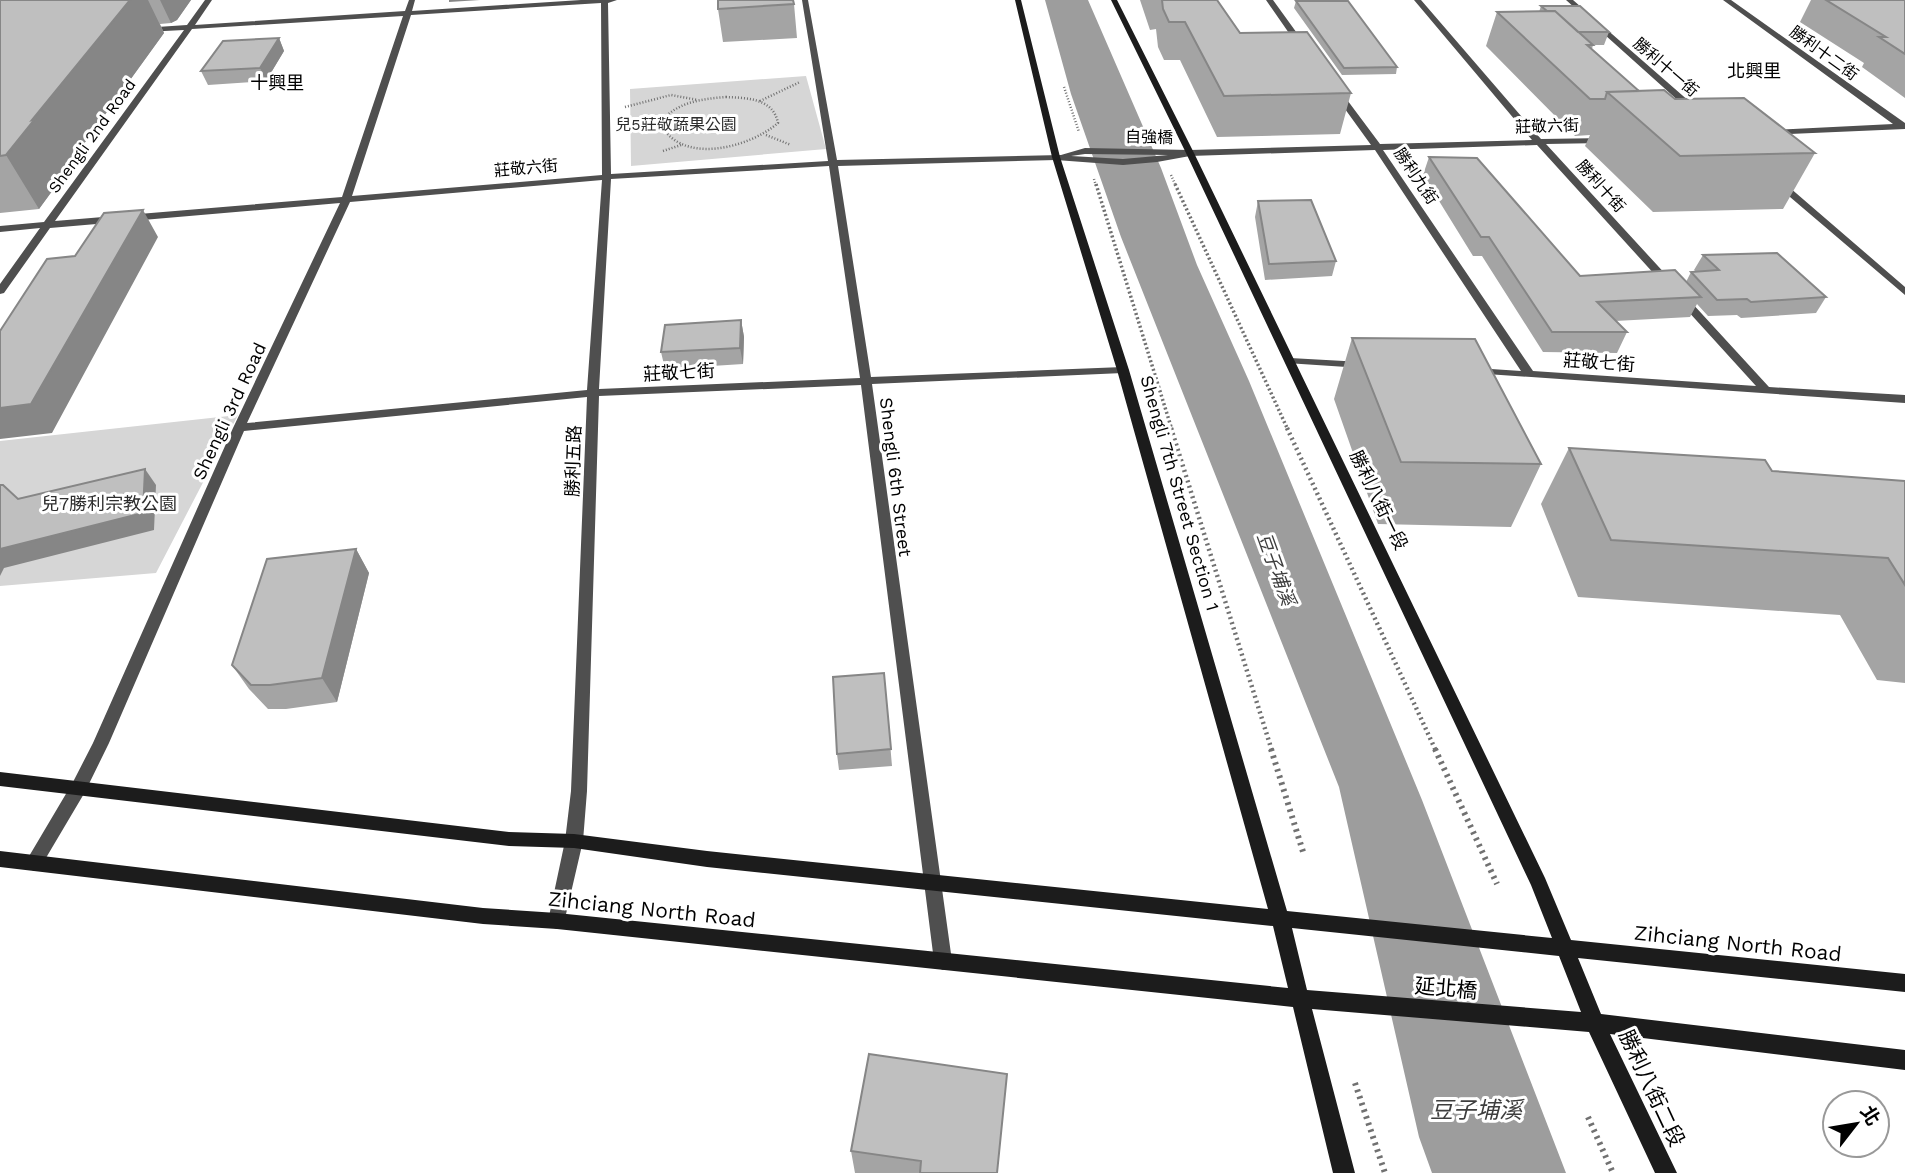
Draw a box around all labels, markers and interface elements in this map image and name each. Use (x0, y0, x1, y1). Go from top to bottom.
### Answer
street label: 勝利十二街 (1786, 22, 1862, 84)
street label: 勝利十一街 (1630, 34, 1702, 100)
district label: 北興里 (1727, 60, 1781, 81)
district label: 十興里 (250, 72, 304, 93)
street label: Shengli 2nd Road (44, 75, 140, 197)
park label: 兒5莊敬蔬果公園 (615, 115, 737, 134)
street label: 莊敬六街 (1515, 115, 1579, 137)
street label: 自強橋 (1125, 127, 1173, 147)
street label: 勝利九街 (1390, 144, 1442, 208)
street label: 莊敬六街 (493, 156, 559, 180)
street label: 勝利十街 (1573, 156, 1629, 216)
street label: Shengli 3rd Road (188, 339, 270, 483)
street label: 莊敬七街 (1562, 349, 1636, 375)
street label: 莊敬七街 (642, 360, 716, 384)
street label: Shengli 7th Street Section 1 (1136, 373, 1224, 613)
street label: Shengli 6th Street (876, 396, 916, 558)
street label: 勝利五路 (561, 425, 585, 497)
street label: 勝利八街一段 (1346, 447, 1412, 553)
park label: 兒7勝利宗教公園 (41, 493, 177, 514)
water label: 豆子埔溪 (1252, 529, 1301, 611)
street label: Zihciang North Road (547, 886, 757, 932)
street label: Zihciang North Road (1633, 920, 1843, 966)
street label: 延北橋 (1414, 973, 1478, 1003)
street label: 勝利八街二段 (1614, 1026, 1690, 1150)
north arrow (1821, 1089, 1891, 1159)
water label: 豆子埔溪 (1430, 1097, 1525, 1124)
text: 北 (1855, 1101, 1885, 1130)

